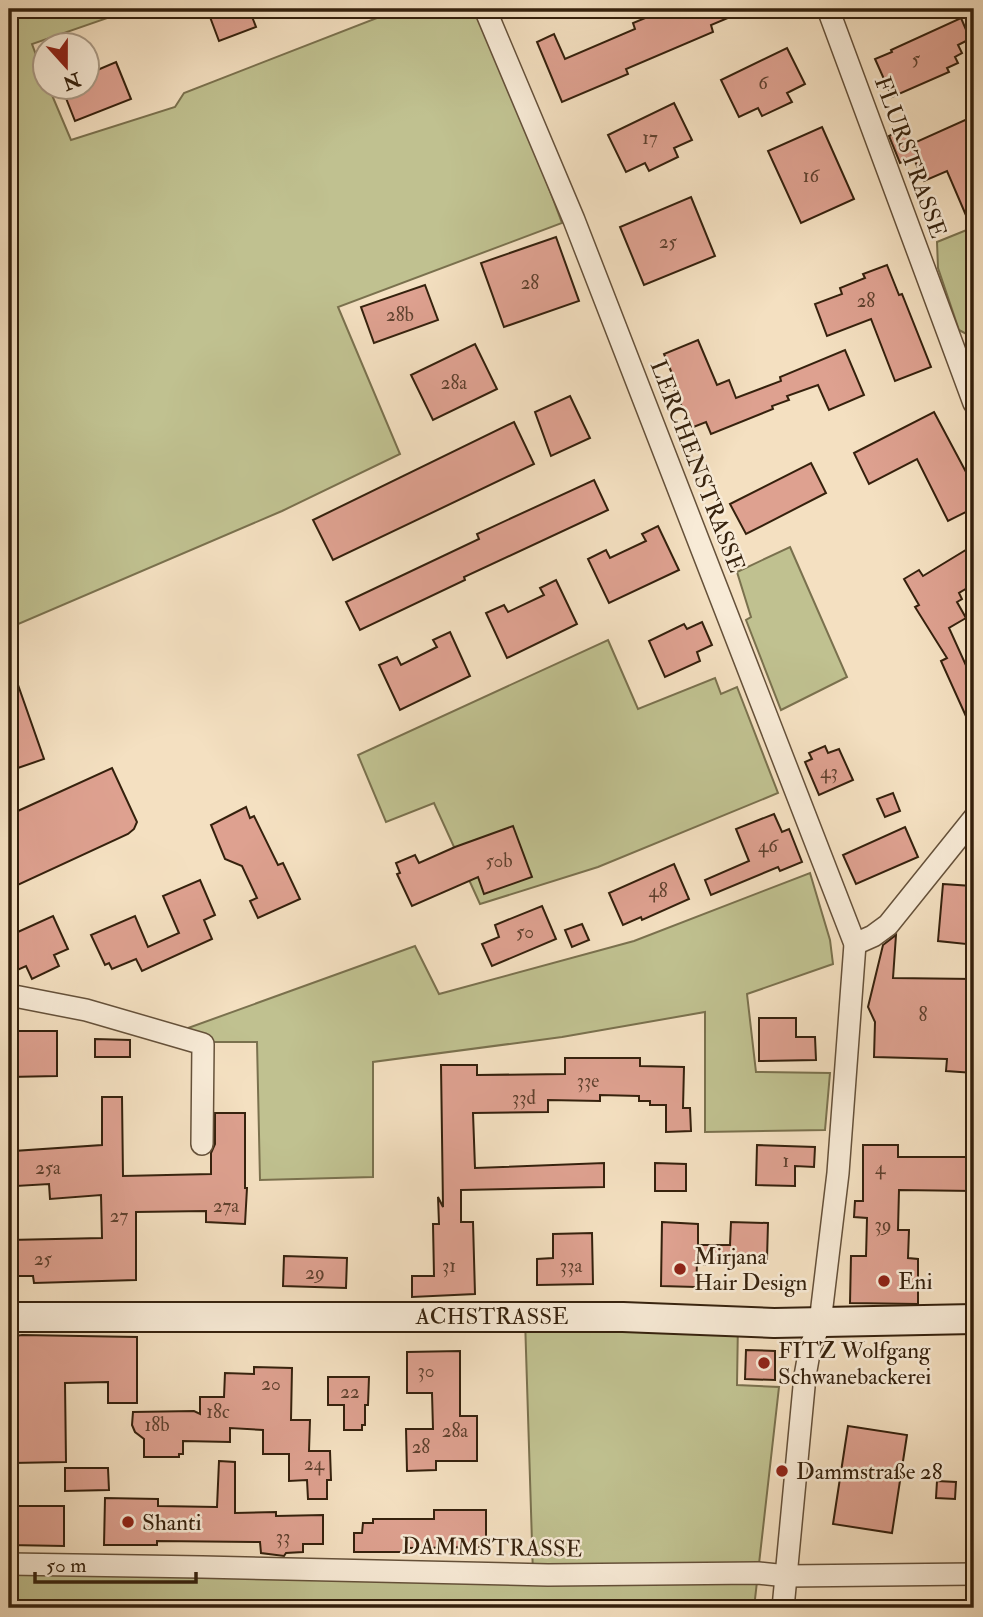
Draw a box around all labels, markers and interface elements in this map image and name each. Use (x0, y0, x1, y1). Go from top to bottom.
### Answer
north arrow (32, 32, 102, 102)
house number: 5 (912, 47, 921, 71)
text: N (59, 66, 85, 96)
house number: 6 (758, 71, 769, 95)
street label: FLURSTRASSE (868, 73, 953, 242)
house number: 17 (642, 126, 658, 150)
house number: 16 (803, 164, 821, 188)
house number: 25 (659, 230, 678, 254)
house number: 28 (521, 271, 539, 295)
house number: 28 (857, 289, 875, 313)
house number: 28b (386, 303, 414, 327)
street label: LERCHENSTRASSE (644, 356, 751, 577)
house number: 28a (441, 371, 467, 395)
house number: 43 (820, 760, 838, 784)
house number: 46 (758, 834, 779, 858)
house number: 50b (485, 849, 513, 873)
house number: 48 (648, 879, 668, 903)
house number: 50 (516, 920, 534, 944)
house number: 8 (919, 1003, 928, 1027)
house number: 33e (577, 1069, 599, 1093)
house number: 33d (512, 1086, 537, 1110)
house number: 1 (783, 1149, 789, 1173)
house number: 25a (35, 1156, 61, 1180)
house number: 4 (875, 1156, 886, 1180)
house number: 27a (213, 1194, 239, 1218)
house number: 27 (110, 1204, 128, 1228)
house number: 39 (874, 1213, 892, 1237)
place label: Mirjana Hair Design (694, 1242, 808, 1297)
house number: 25 (34, 1247, 53, 1271)
house number: 31 (442, 1254, 456, 1278)
house number: 33a (560, 1254, 582, 1278)
house number: 29 (305, 1261, 325, 1285)
marker: Mirjana Hair Design (672, 1261, 688, 1277)
place label: Eni (898, 1267, 933, 1296)
marker: Eni (876, 1273, 892, 1289)
street label: ACHSTRASSE (414, 1302, 569, 1331)
place label: FITZ Wolfgang Schwanebackerei (778, 1336, 931, 1391)
marker: FITZ Wolfgang Schwanebackerei (756, 1355, 772, 1371)
house number: 30 (417, 1359, 435, 1383)
house number: 20 (261, 1372, 281, 1396)
house number: 22 (340, 1380, 360, 1404)
house number: 18c (206, 1400, 230, 1424)
house number: 18b (144, 1413, 170, 1437)
house number: 28a (442, 1419, 468, 1443)
house number: 28 (412, 1435, 430, 1459)
house number: 24 (304, 1452, 325, 1476)
place label: Dammstraße 28 (796, 1457, 943, 1486)
marker: Dammstraße 28 (774, 1463, 790, 1479)
place label: Shanti (142, 1508, 202, 1537)
marker: Shanti (120, 1514, 136, 1530)
house number: 33 (276, 1525, 290, 1549)
street label: DAMMSTRASSE (401, 1531, 583, 1564)
scale bar (35, 1540, 196, 1584)
text: 50 m (46, 1552, 87, 1579)

